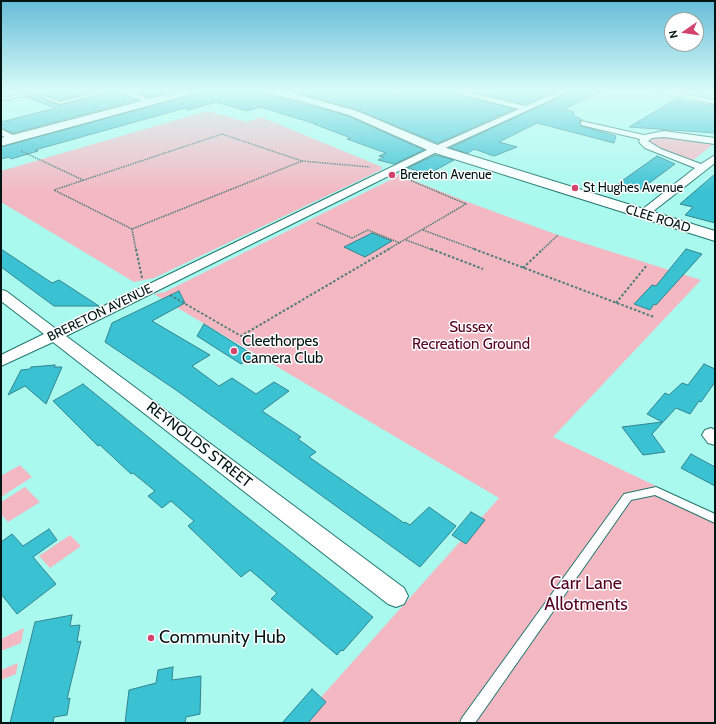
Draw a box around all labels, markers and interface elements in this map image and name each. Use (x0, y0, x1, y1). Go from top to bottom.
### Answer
north arrow (664, 12, 704, 52)
text: N (666, 29, 681, 40)
place label: Brereton Avenue (400, 167, 492, 183)
marker: Brereton Avenue (387, 170, 397, 180)
place label: St Hughes Avenue (583, 180, 683, 196)
marker: St Hughes Avenue (570, 183, 580, 193)
street label: CLEE ROAD (624, 202, 692, 236)
street label: BRERETON AVENUE (45, 281, 155, 345)
park label: Sussex Recreation Ground (412, 319, 530, 354)
place label: Cleethorpes Camera Club (242, 333, 323, 368)
marker: Cleethorpes Camera Club (229, 346, 239, 356)
street label: REYNOLDS STREET (143, 398, 255, 492)
park label: Carr Lane Allotments (544, 573, 628, 616)
place label: Community Hub (159, 627, 286, 649)
marker: Community Hub (146, 633, 156, 643)

